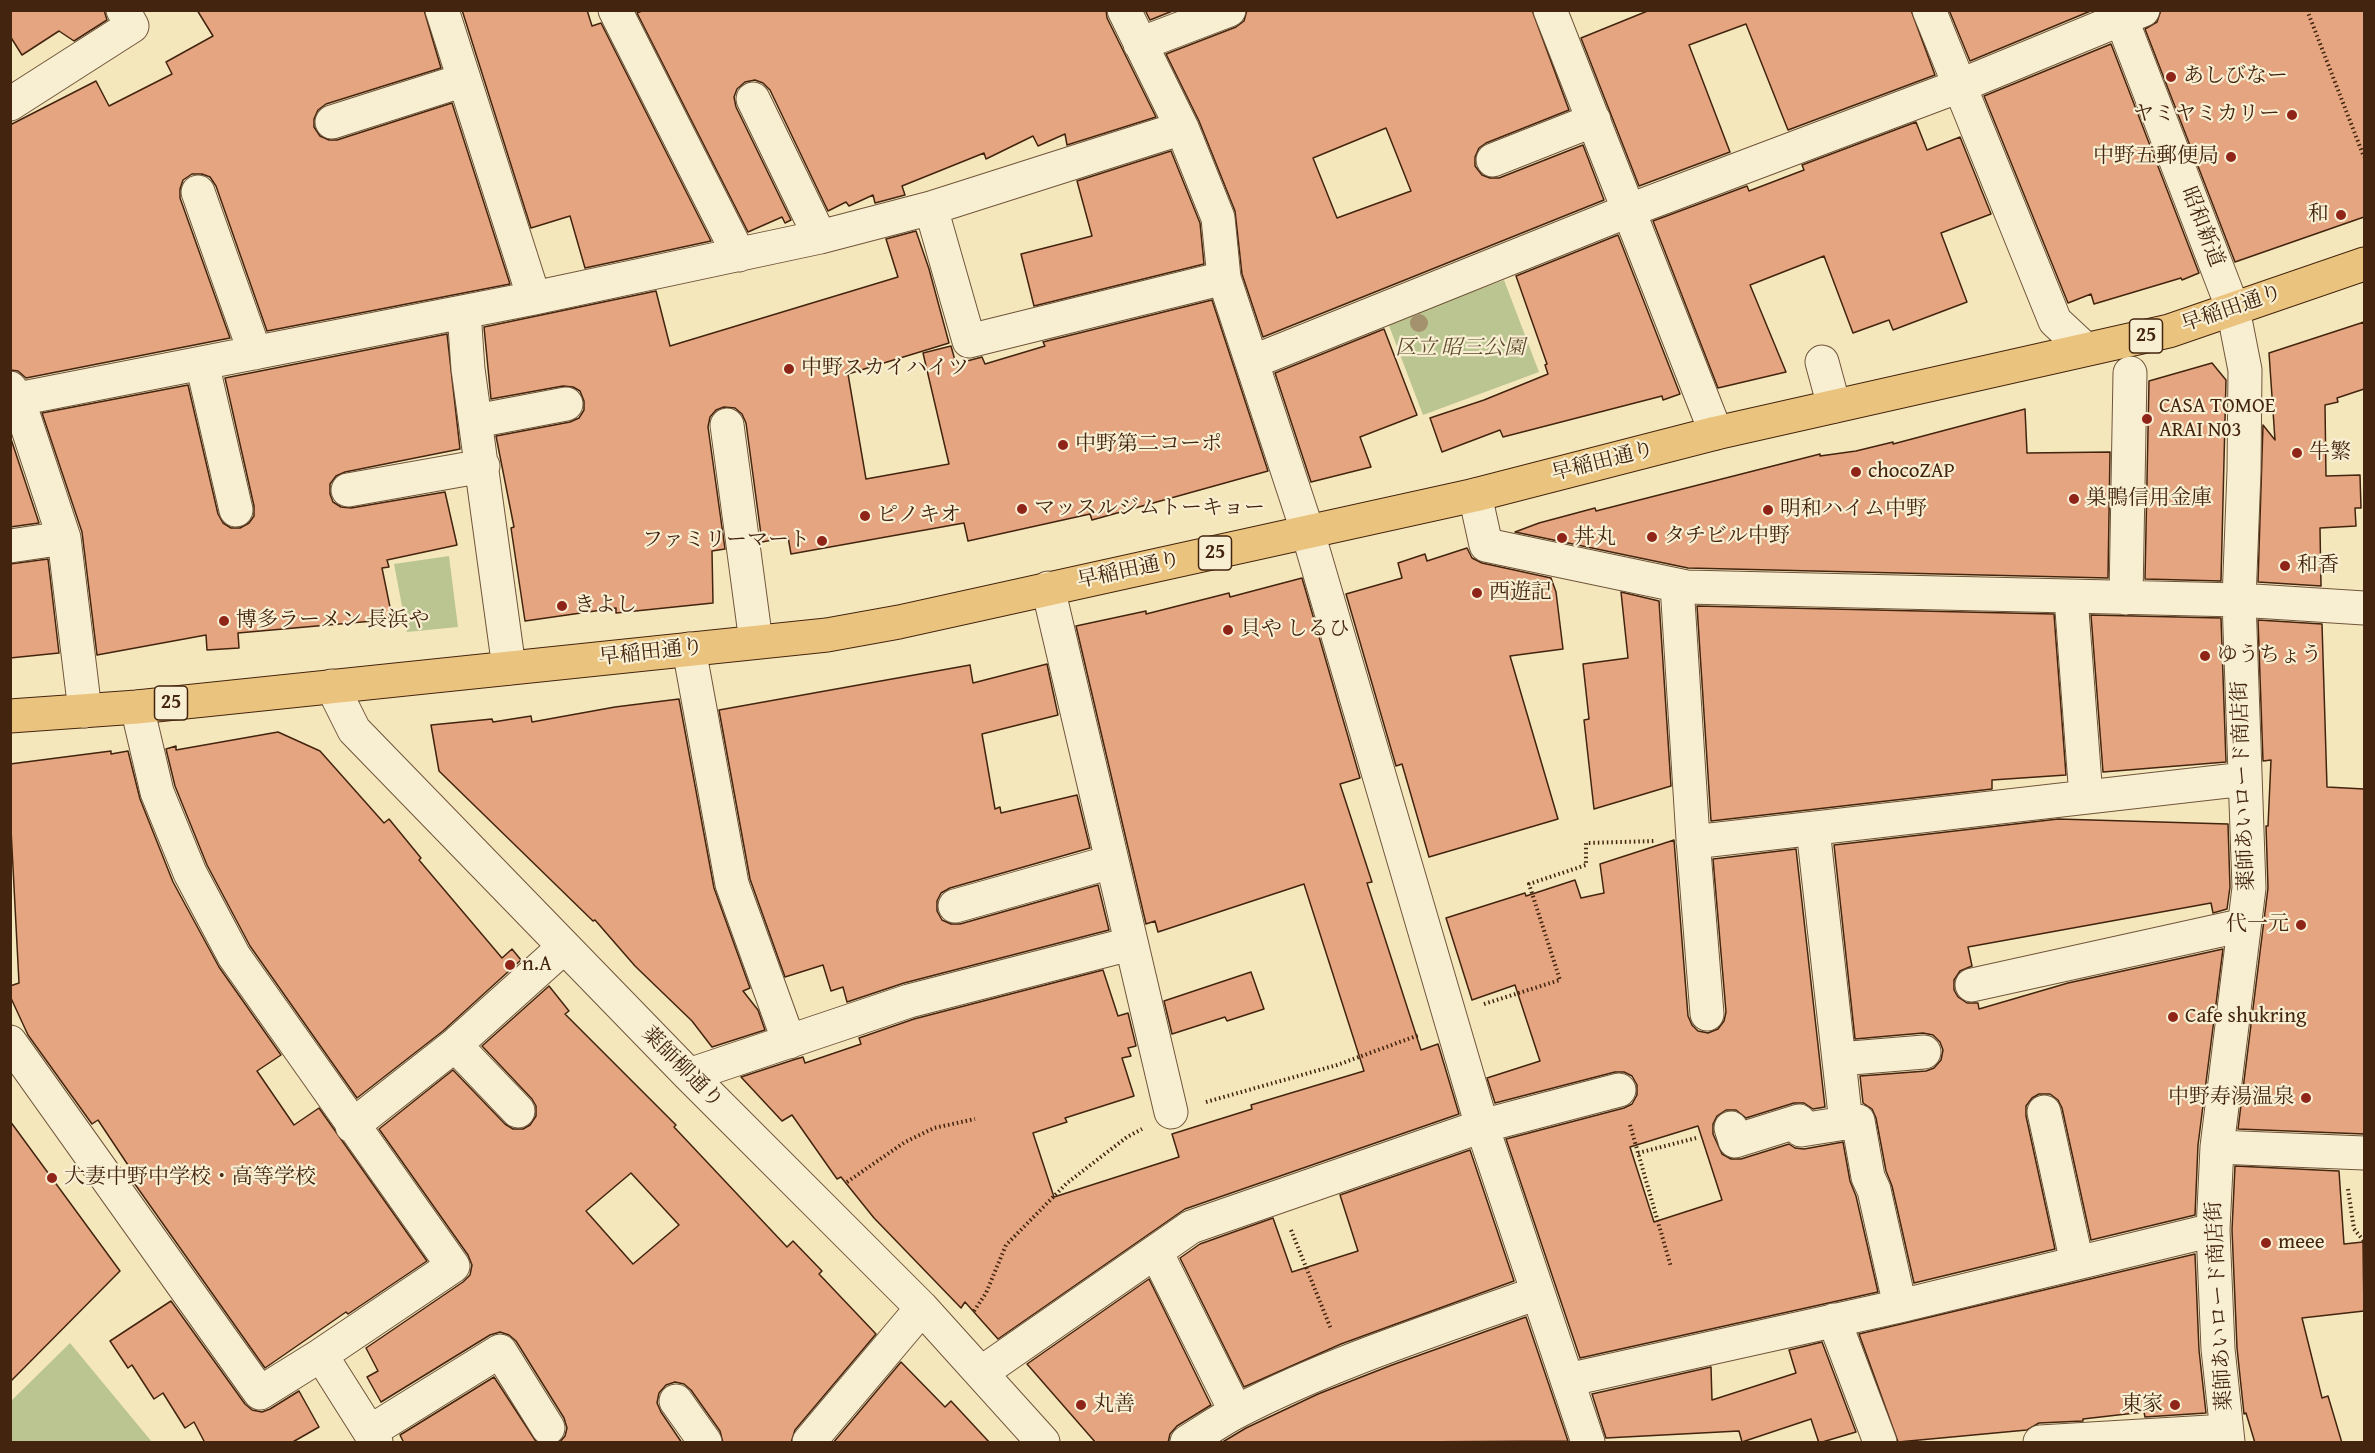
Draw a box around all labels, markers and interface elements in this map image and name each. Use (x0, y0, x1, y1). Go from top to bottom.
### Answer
place label: あしびなー (2183, 64, 2288, 90)
marker: あしびなー (2164, 70, 2178, 84)
place label: ヤミヤミカリー (2133, 102, 2280, 128)
marker: ヤミヤミカリー (2285, 108, 2299, 122)
place label: 中野五郵便局 (2093, 144, 2219, 170)
marker: 中野五郵便局 (2224, 150, 2238, 164)
street label: 昭和新道 (2175, 183, 2229, 271)
place label: 和 (2308, 202, 2329, 228)
marker: 和 (2334, 208, 2348, 222)
street label: 早稲田通り (2178, 280, 2286, 338)
road number: 25 (2130, 319, 2162, 353)
park label: 区立 昭三公園 (1395, 336, 1525, 362)
place label: 中野スカイハイツ (801, 356, 969, 382)
marker: 中野スカイハイツ (782, 362, 796, 376)
place label: CASA TOMOE ARAI N03 (2159, 394, 2275, 444)
marker: CASA TOMOE ARAI N03 (2140, 412, 2154, 426)
place label: 中野第二コーポ (1075, 432, 1222, 458)
street label: 早稲田通り (1549, 437, 1657, 487)
marker: 中野第二コーポ (1056, 438, 1070, 452)
place label: 牛繁 (2309, 440, 2351, 466)
marker: 牛繁 (2290, 446, 2304, 460)
place label: chocoZAP (1868, 459, 1955, 485)
marker: chocoZAP (1849, 465, 1863, 479)
place label: 巣鴨信用金庫 (2086, 486, 2212, 512)
marker: 巣鴨信用金庫 (2067, 492, 2081, 506)
place label: マッスルジムトーキョー (1034, 496, 1265, 522)
place label: 明和ハイム中野 (1780, 497, 1927, 523)
marker: マッスルジムトーキョー (1015, 502, 1029, 516)
place label: ピノキオ (877, 503, 961, 529)
marker: 明和ハイム中野 (1761, 503, 1775, 517)
marker: ピノキオ (858, 509, 872, 523)
place label: タチビル中野 (1664, 524, 1790, 550)
place label: 丼丸 (1574, 525, 1616, 551)
place label: ファミリーマート (642, 528, 810, 554)
marker: タチビル中野 (1645, 530, 1659, 544)
marker: 丼丸 (1555, 531, 1569, 545)
marker: ファミリーマート (815, 534, 829, 548)
road number: 25 (1198, 536, 1232, 570)
street label: 早稲田通り (1075, 548, 1183, 594)
place label: 和香 (2297, 553, 2339, 579)
marker: 和香 (2278, 559, 2292, 573)
place label: 西遊記 (1489, 580, 1552, 606)
marker: 西遊記 (1470, 586, 1484, 600)
place label: きよし (574, 593, 637, 619)
marker: きよし (555, 599, 569, 613)
place label: 博多ラーメン 長浜や (236, 608, 430, 634)
marker: 博多ラーメン 長浜や (217, 614, 231, 628)
place label: 貝や しるひ (1240, 617, 1350, 643)
marker: 貝や しるひ (1221, 623, 1235, 637)
street label: 早稲田通り (597, 635, 705, 671)
place label: ゆうちょう (2217, 643, 2322, 669)
marker: ゆうちょう (2198, 649, 2212, 663)
street label: 薬師あいロード商店街 (2228, 681, 2260, 891)
road number: 25 (154, 686, 188, 720)
place label: 代一元 (2226, 912, 2289, 938)
marker: 代一元 (2294, 918, 2308, 932)
place label: n.A (522, 952, 552, 978)
marker: n.A (503, 958, 517, 972)
place label: Cafe shukring (2185, 1004, 2306, 1030)
marker: Cafe shukring (2166, 1010, 2180, 1024)
street label: 薬師柳通り (636, 1022, 728, 1114)
place label: 中野寿湯温泉 (2168, 1085, 2294, 1111)
marker: 中野寿湯温泉 (2299, 1091, 2313, 1105)
place label: 大妻中野中学校・高等学校 (64, 1165, 316, 1191)
marker: 大妻中野中学校・高等学校 (45, 1171, 59, 1185)
street label: 薬師あいロード商店街 (2202, 1200, 2238, 1412)
place label: meee (2278, 1230, 2325, 1256)
marker: meee (2259, 1236, 2273, 1250)
place label: 丸善 (1093, 1392, 1135, 1418)
place label: 東家 (2121, 1392, 2163, 1418)
marker: 丸善 (1074, 1398, 1088, 1412)
marker: 東家 (2168, 1398, 2182, 1412)

